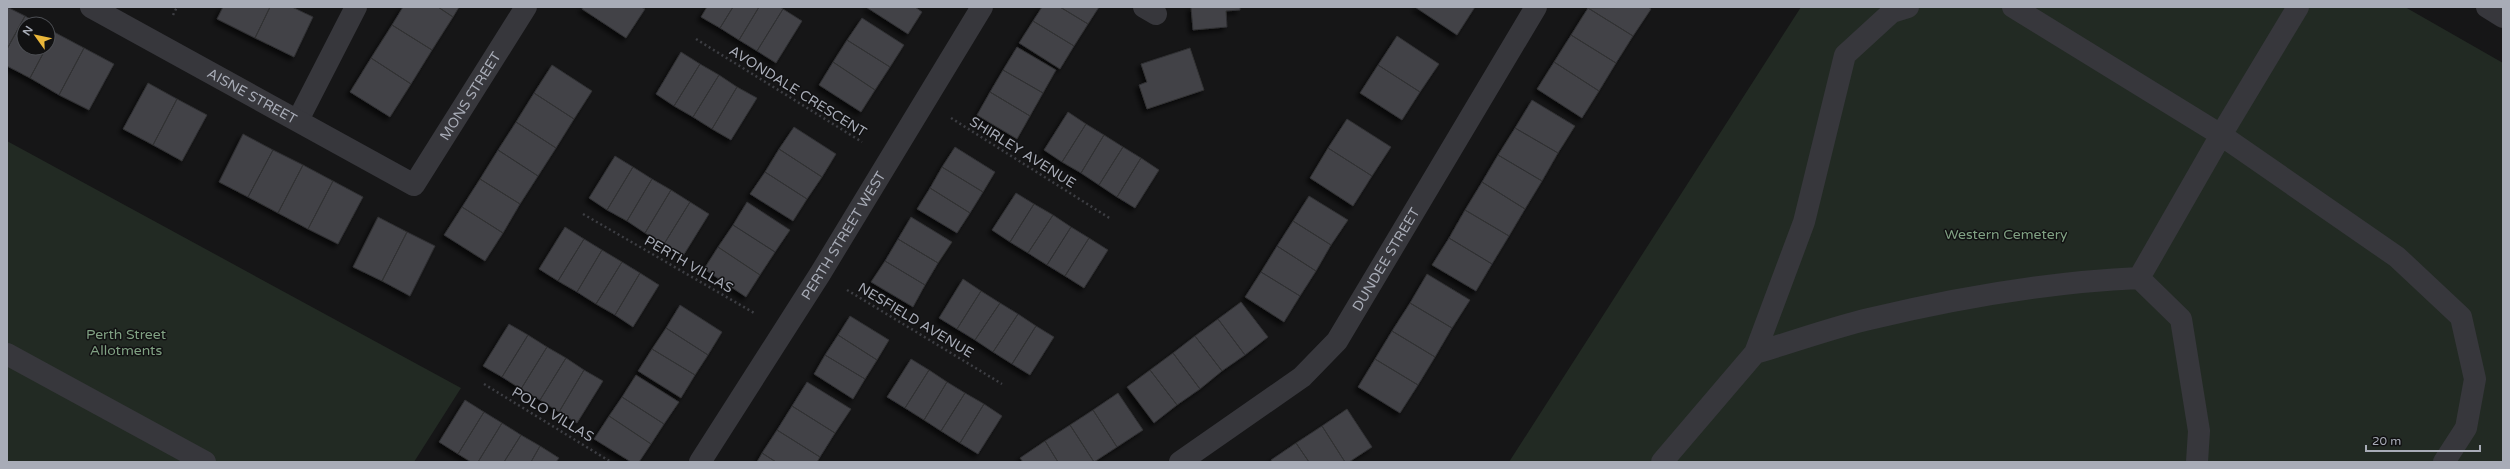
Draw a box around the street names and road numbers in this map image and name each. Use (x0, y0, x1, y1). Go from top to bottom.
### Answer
street label: AVONDALE CRESCENT (726, 42, 870, 141)
street label: MONS STREET (436, 48, 505, 144)
street label: AISNE STREET (204, 65, 300, 128)
street label: SHIRLEY AVENUE (966, 113, 1079, 192)
street label: PERTH STREET WEST (798, 168, 890, 303)
street label: DUNDEE STREET (1349, 204, 1424, 314)
street label: PERTH VILLAS (641, 232, 736, 297)
street label: NESFIELD AVENUE (855, 279, 977, 362)
street label: POLO VILLAS (509, 383, 597, 446)

